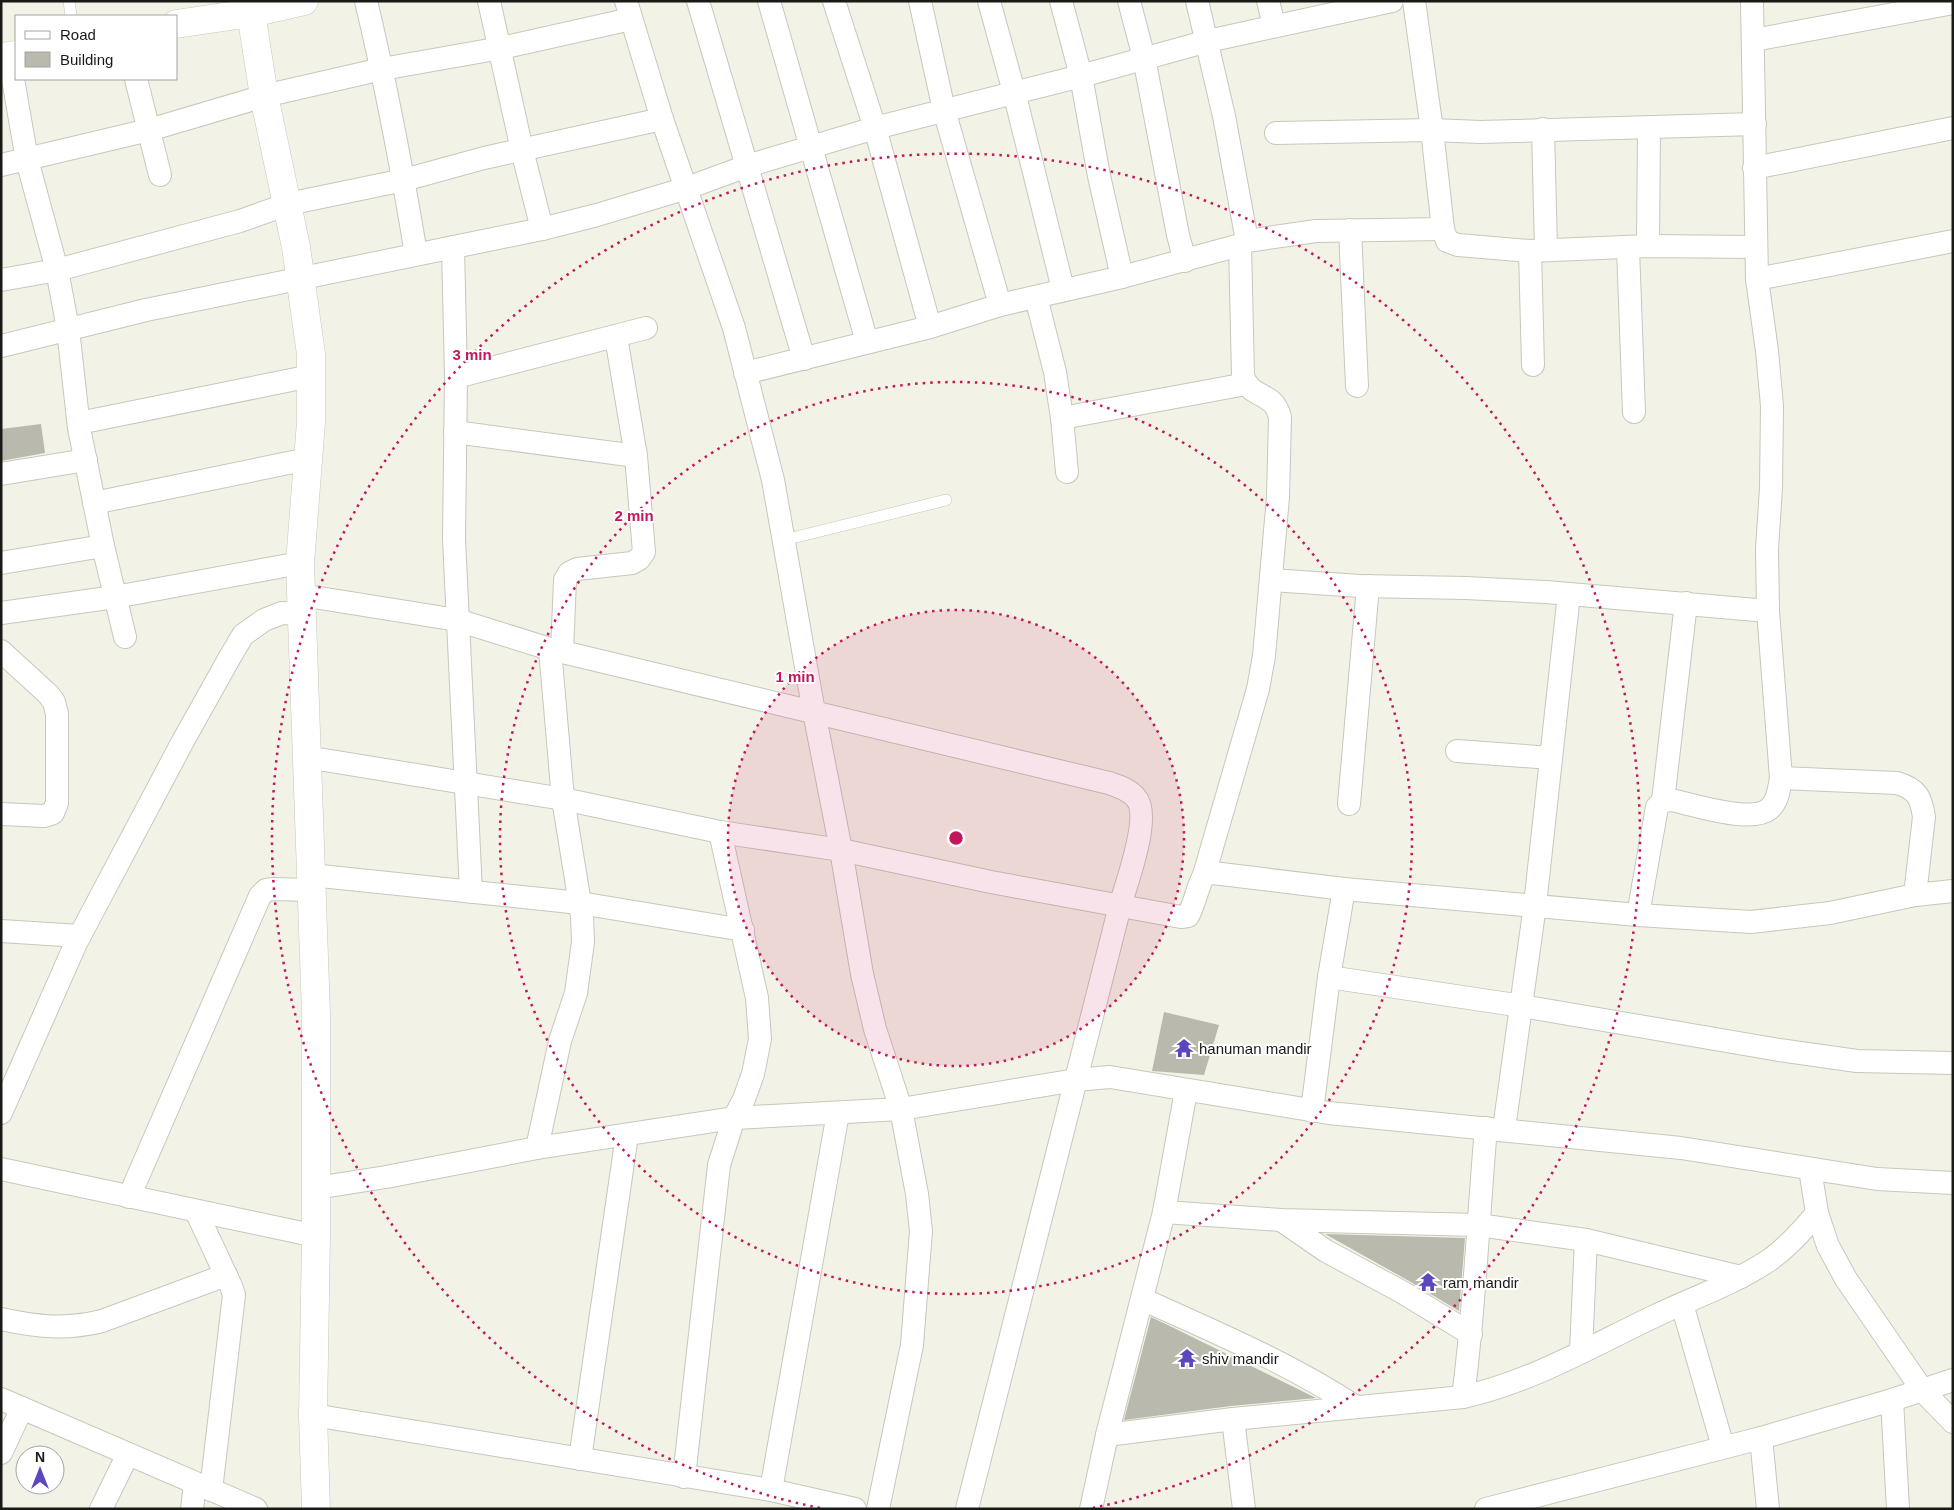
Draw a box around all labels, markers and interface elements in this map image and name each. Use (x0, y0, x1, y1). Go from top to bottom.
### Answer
legend (15, 15, 178, 80)
text: Road (60, 26, 96, 43)
text: Building (60, 51, 113, 68)
text: 3 min (452, 346, 492, 363)
text: 2 min (614, 507, 654, 524)
text: 1 min (775, 668, 815, 685)
centre of rings (947, 829, 965, 847)
temple icon: hanuman mandir (1173, 1037, 1195, 1059)
place label: hanuman mandir (1199, 1040, 1312, 1057)
temple icon: ram mandir (1417, 1271, 1439, 1293)
place label: ram mandir (1443, 1274, 1519, 1291)
temple icon: shiv mandir (1176, 1347, 1198, 1369)
place label: shiv mandir (1202, 1350, 1279, 1367)
north arrow (15, 1445, 65, 1495)
text: N (35, 1449, 45, 1465)

